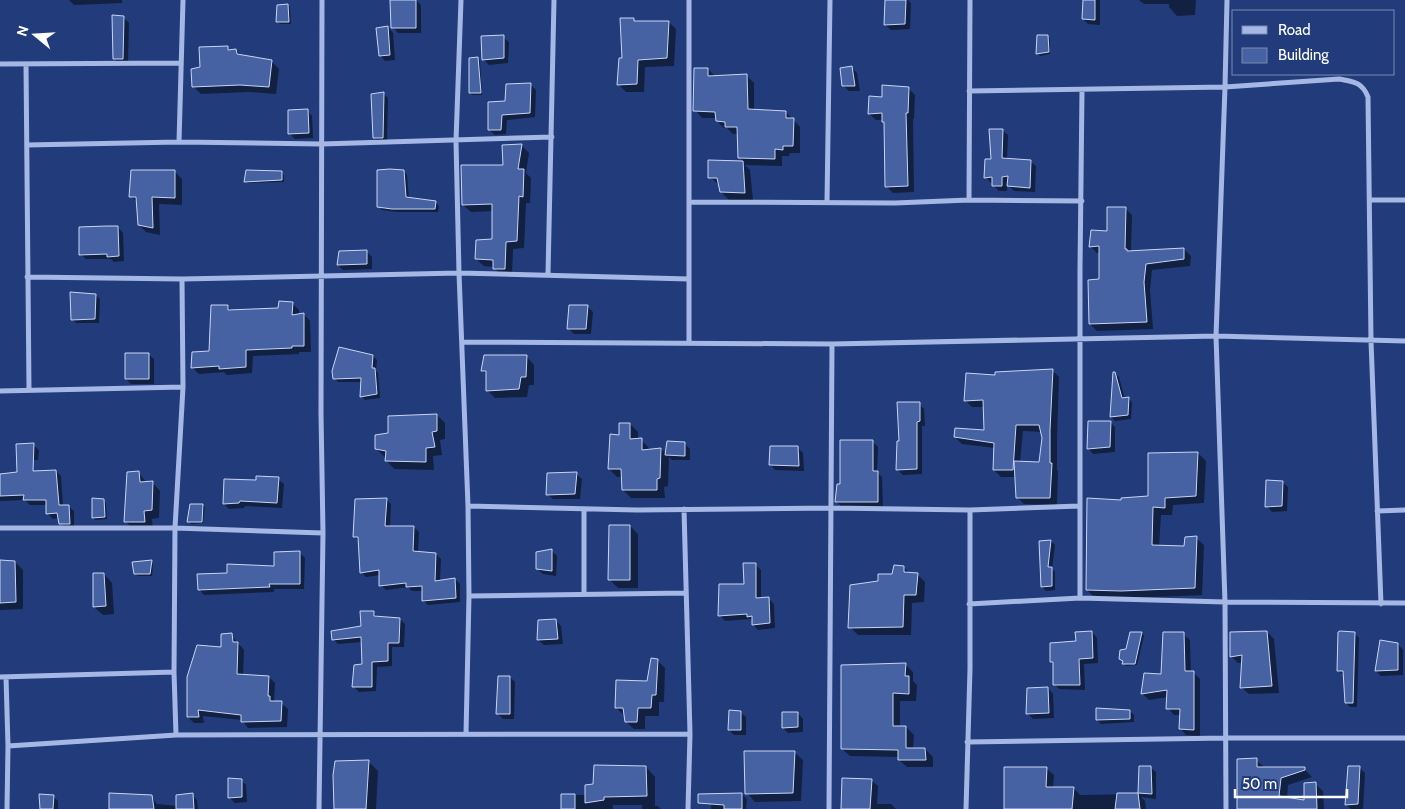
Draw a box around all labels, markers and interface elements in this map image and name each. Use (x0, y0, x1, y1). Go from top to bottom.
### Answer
north arrow (10, 10, 60, 60)
legend (1232, 10, 1395, 75)
text: Road (1278, 21, 1311, 39)
text: N (13, 23, 33, 38)
text: Building (1278, 46, 1329, 64)
scale bar (1235, 766, 1348, 798)
text: 50 m (1242, 775, 1277, 793)

